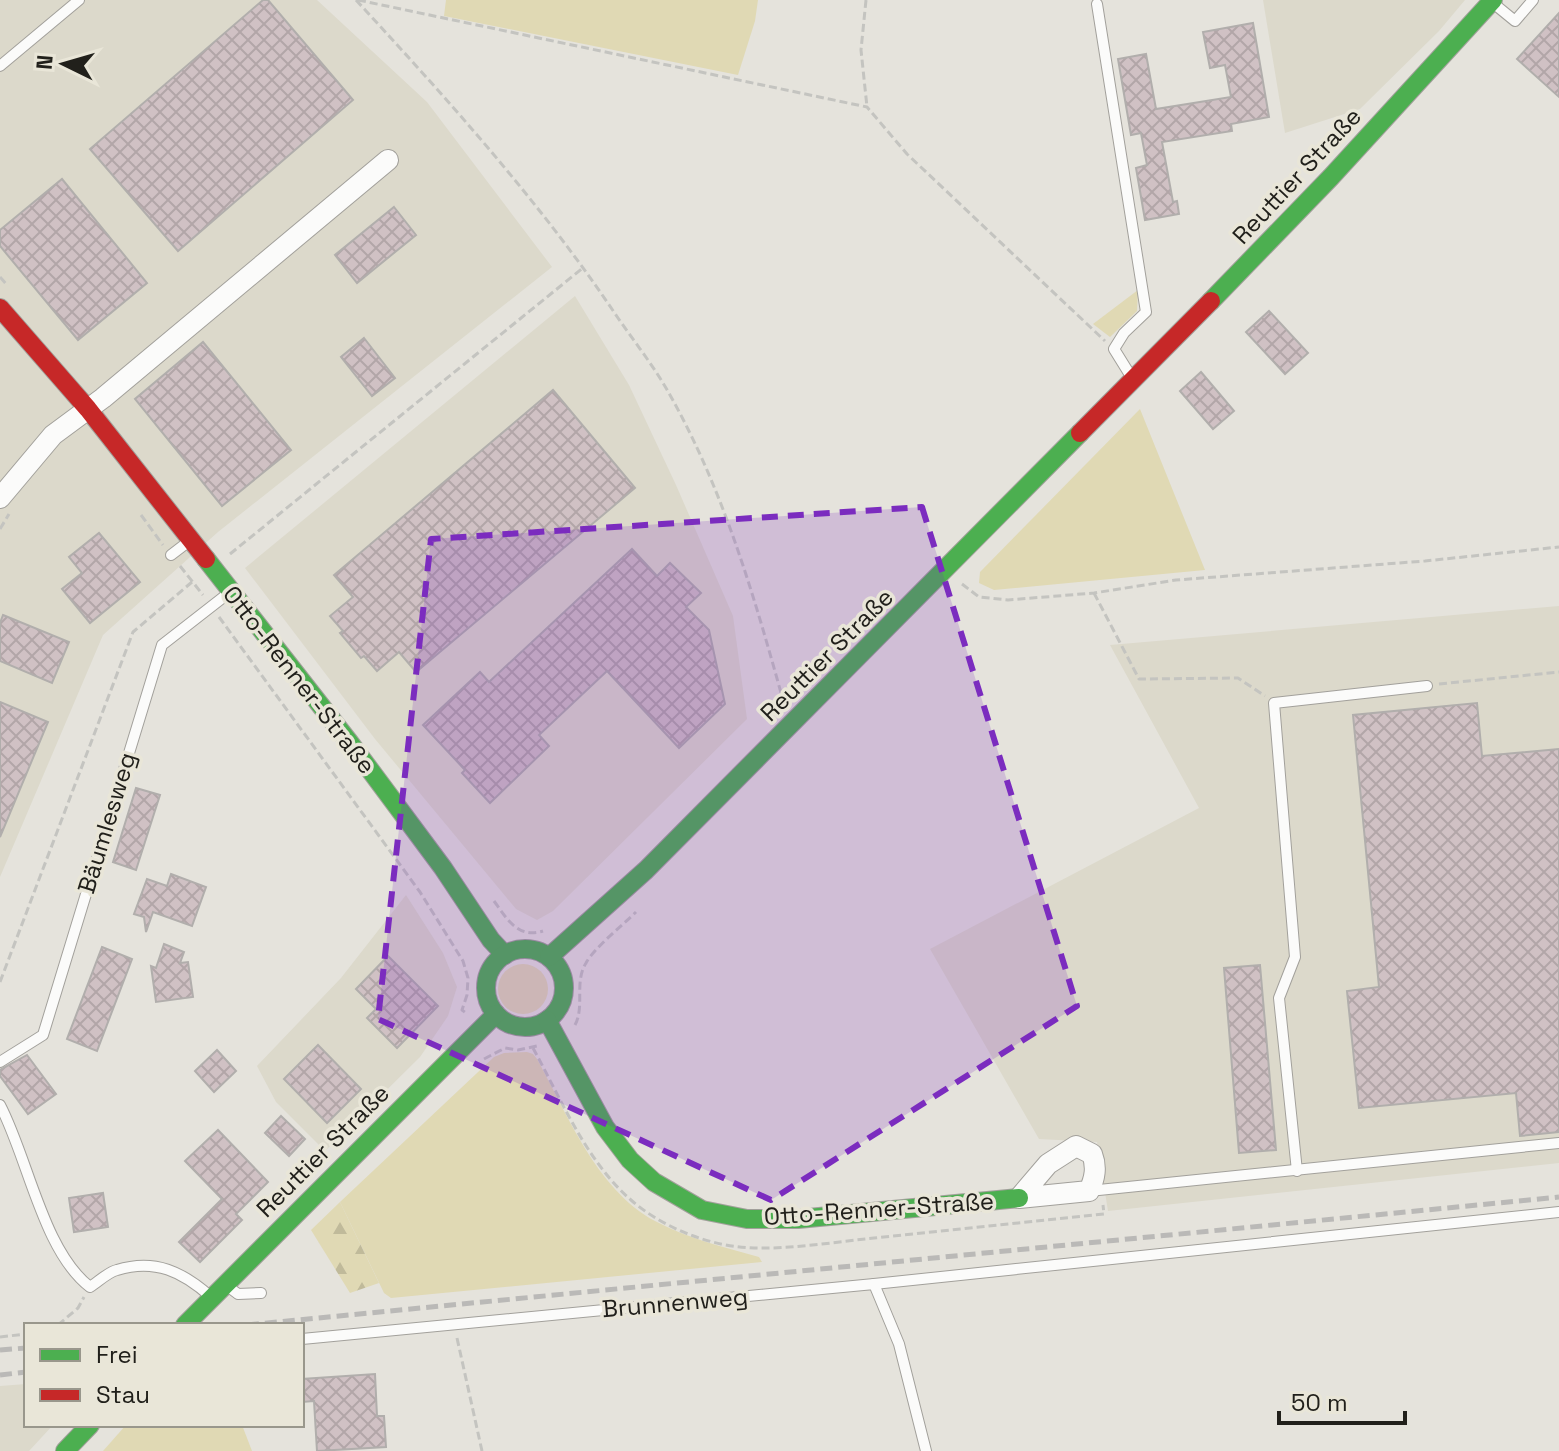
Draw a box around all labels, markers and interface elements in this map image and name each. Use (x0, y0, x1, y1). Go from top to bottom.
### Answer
north arrow (24, 24, 104, 104)
text: N (29, 54, 59, 71)
street label: Reuttier Straße (1225, 101, 1368, 250)
street label: Otto-Renner-Straße (216, 579, 383, 780)
street label: Reuttier Straße (754, 582, 900, 728)
street label: Bäumlesweg (70, 749, 143, 897)
street label: Reuttier Straße (250, 1078, 396, 1224)
street label: Otto-Renner-Straße (763, 1185, 995, 1232)
street label: Brunnenweg (601, 1281, 749, 1324)
legend (24, 1323, 304, 1427)
text: Frei (96, 1339, 138, 1370)
scale bar (1279, 1375, 1405, 1425)
text: Stau (96, 1379, 150, 1410)
text: 50 m (1291, 1387, 1348, 1418)

